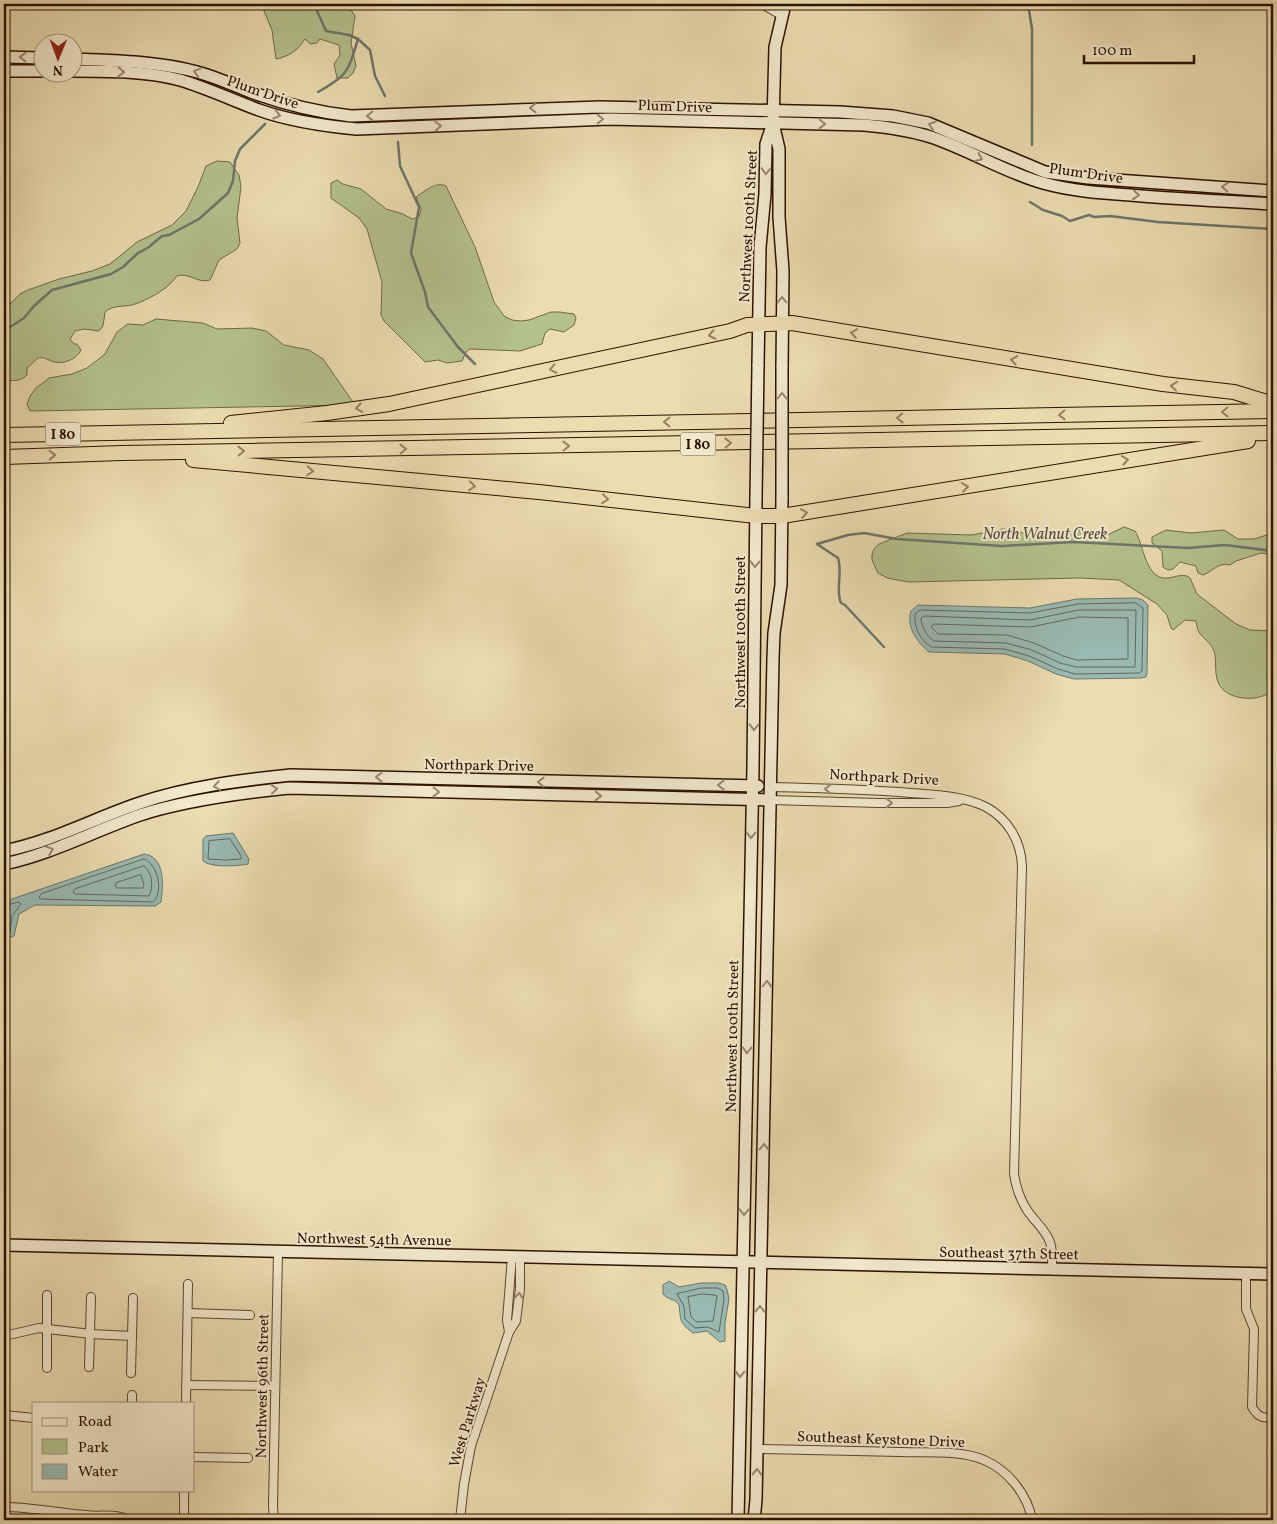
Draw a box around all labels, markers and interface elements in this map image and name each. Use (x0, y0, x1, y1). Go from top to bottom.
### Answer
north arrow (32, 32, 82, 82)
scale bar (1084, 32, 1194, 64)
text: 100 m (1092, 41, 1132, 62)
one-way arrow (19, 52, 27, 63)
text: N (53, 60, 63, 79)
one-way arrow (117, 67, 125, 78)
one-way arrow (193, 67, 201, 78)
street label: Plum Drive (224, 71, 301, 115)
street label: Plum Drive (637, 96, 713, 119)
one-way arrow (528, 103, 536, 114)
one-way arrow (272, 110, 280, 120)
one-way arrow (366, 110, 374, 121)
one-way arrow (597, 114, 605, 124)
one-way arrow (818, 119, 826, 129)
one-way arrow (434, 120, 442, 131)
one-way arrow (928, 121, 937, 131)
street label: Northwest 100th Street (735, 149, 764, 303)
one-way arrow (974, 151, 983, 162)
street label: Plum Drive (1047, 159, 1124, 190)
one-way arrow (761, 168, 771, 175)
one-way arrow (1220, 182, 1228, 193)
one-way arrow (1132, 190, 1140, 201)
one-way arrow (777, 296, 787, 304)
one-way arrow (707, 329, 716, 340)
one-way arrow (849, 329, 858, 339)
one-way arrow (1009, 355, 1018, 365)
one-way arrow (548, 363, 557, 374)
one-way arrow (1170, 380, 1178, 391)
one-way arrow (777, 392, 787, 400)
one-way arrow (355, 403, 364, 413)
one-way arrow (1220, 406, 1228, 417)
one-way arrow (1058, 409, 1066, 420)
one-way arrow (895, 412, 903, 423)
one-way arrow (663, 417, 670, 427)
road number: I 80 (46, 422, 80, 446)
road number: I 80 (680, 432, 716, 456)
one-way arrow (725, 438, 733, 448)
one-way arrow (562, 441, 570, 452)
one-way arrow (400, 444, 408, 454)
one-way arrow (237, 446, 245, 457)
one-way arrow (49, 450, 57, 460)
one-way arrow (1121, 456, 1129, 466)
one-way arrow (306, 465, 314, 476)
one-way arrow (468, 480, 476, 491)
one-way arrow (960, 482, 969, 492)
one-way arrow (602, 493, 610, 504)
one-way arrow (800, 508, 809, 518)
water label: North Walnut Creek (983, 524, 1108, 546)
street label: Northwest 100th Street (731, 556, 752, 708)
one-way arrow (750, 561, 760, 569)
one-way arrow (749, 723, 759, 731)
street label: Northpark Drive (424, 755, 534, 778)
street label: Northpark Drive (829, 765, 939, 792)
one-way arrow (375, 772, 383, 783)
one-way arrow (537, 776, 545, 787)
one-way arrow (213, 780, 222, 790)
one-way arrow (717, 780, 725, 790)
one-way arrow (823, 783, 831, 794)
one-way arrow (270, 784, 278, 795)
one-way arrow (432, 787, 440, 797)
one-way arrow (595, 791, 603, 801)
one-way arrow (885, 798, 893, 808)
one-way arrow (746, 831, 756, 839)
one-way arrow (45, 846, 54, 856)
street label: Northwest 100th Street (722, 959, 745, 1113)
one-way arrow (761, 980, 772, 988)
one-way arrow (742, 1046, 752, 1054)
one-way arrow (759, 1143, 769, 1150)
one-way arrow (739, 1208, 749, 1216)
street label: Northwest 54th Avenue (296, 1229, 451, 1252)
street label: Southeast 37th Street (939, 1243, 1079, 1266)
one-way arrow (513, 1291, 524, 1299)
one-way arrow (755, 1305, 765, 1312)
street label: Northwest 96th Street (252, 1313, 275, 1459)
one-way arrow (735, 1371, 745, 1379)
street label: West Parkway (445, 1375, 492, 1470)
legend (32, 1402, 195, 1492)
text: Road (78, 1412, 112, 1433)
street label: Southeast Keystone Drive (797, 1427, 965, 1454)
text: Park (78, 1438, 109, 1459)
text: Water (78, 1462, 118, 1483)
one-way arrow (751, 1467, 762, 1475)

